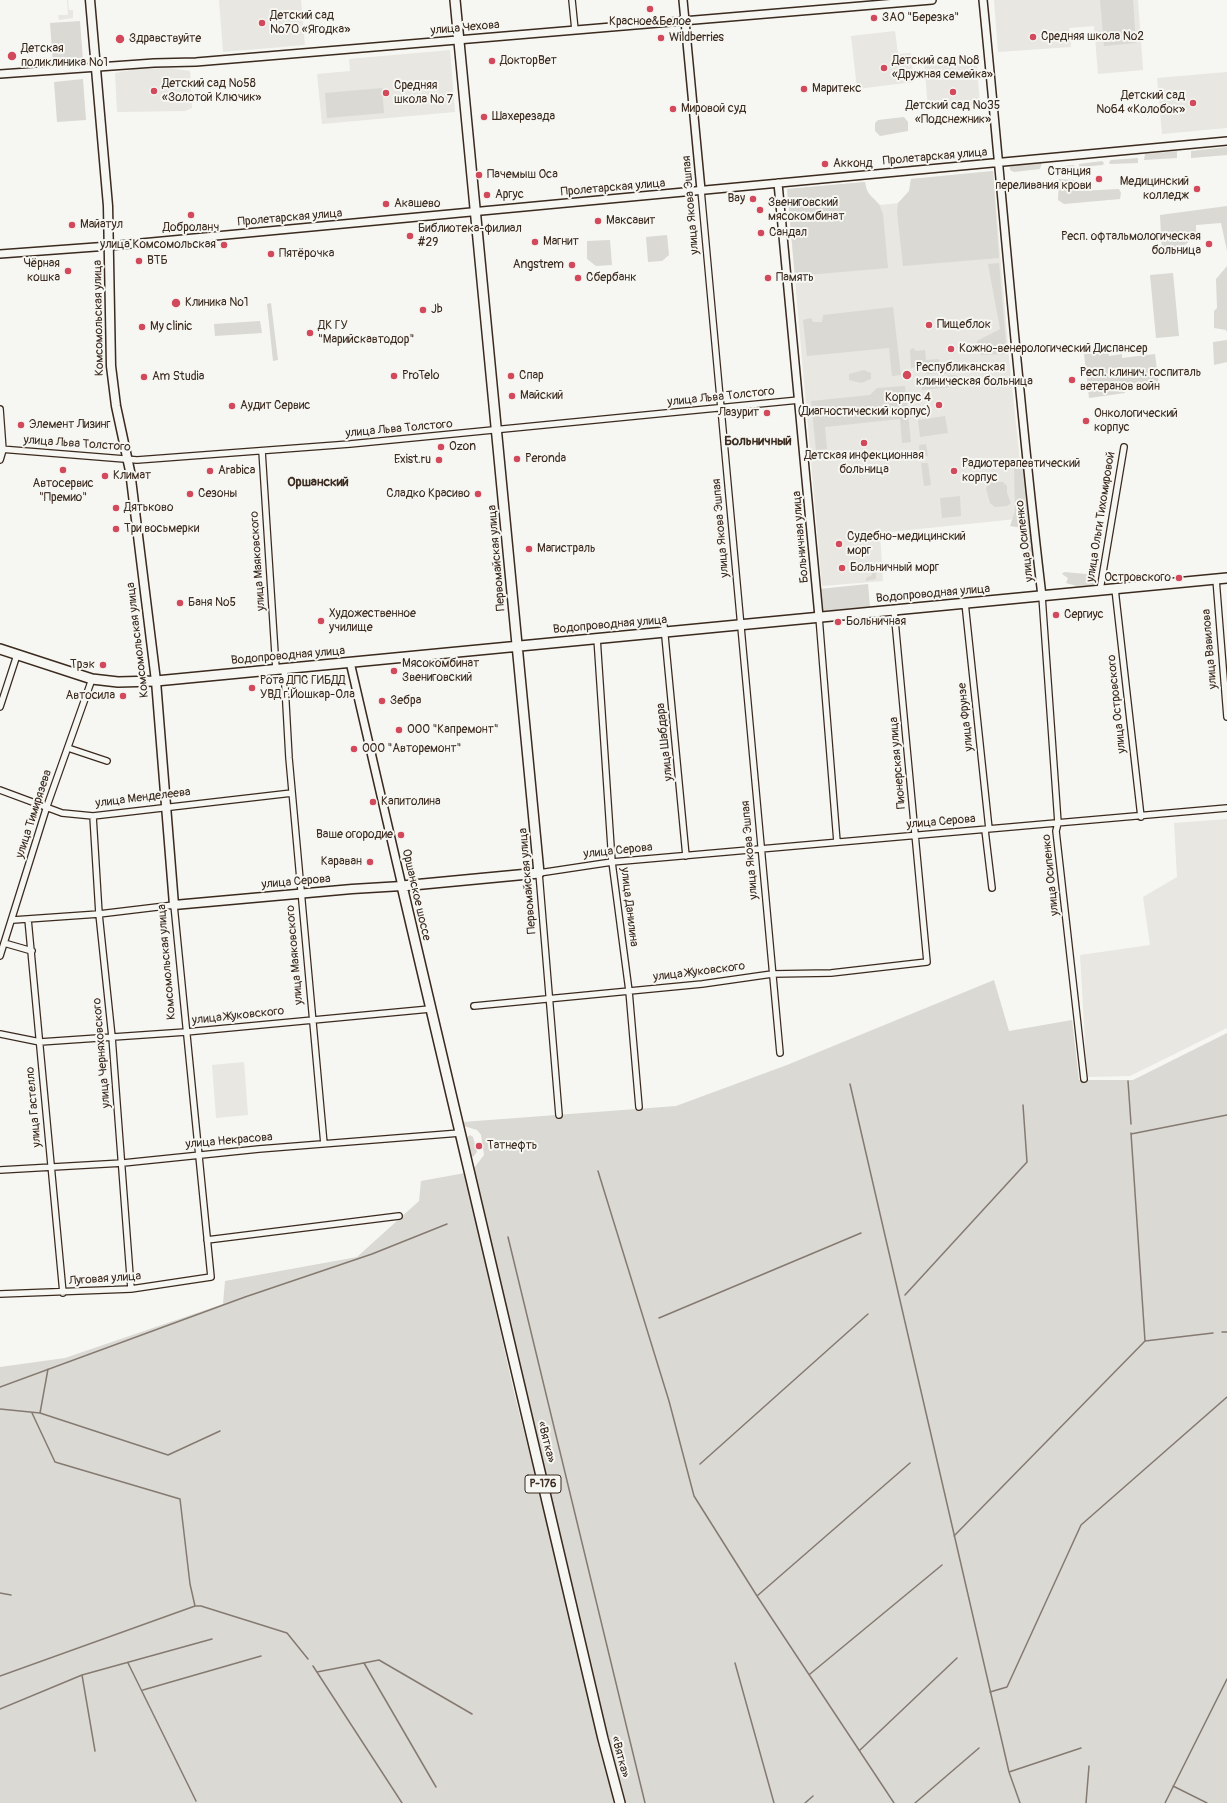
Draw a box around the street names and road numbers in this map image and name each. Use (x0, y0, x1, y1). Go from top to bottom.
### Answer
street label: улица Чехова (430, 18, 500, 38)
street label: Пролетарская улица (882, 145, 988, 169)
street label: улица Якова Эшпая (680, 155, 702, 255)
street label: Пролетарская улица (560, 176, 666, 200)
street label: Пролетарская улица (237, 206, 343, 230)
street label: Комсомольская улица (91, 260, 107, 376)
street label: улица Льва Толстого (667, 384, 775, 410)
street label: улица Льва Толстого (345, 417, 453, 441)
street label: улица Льва Толстого (23, 433, 131, 455)
street label: улица Ольги Тихомировой (1084, 451, 1118, 583)
street label: улица Якова Эшпая (710, 478, 732, 578)
street label: Больничная улица (790, 490, 812, 584)
street label: улица Осипенко (1013, 499, 1037, 583)
street label: Первомайская улица (485, 504, 509, 612)
street label: улица Маяковского (247, 511, 269, 611)
street label: Комсомольская улица (124, 582, 152, 698)
street label: Водопроводная улица (875, 582, 991, 606)
street label: улица Вавилова (1199, 608, 1221, 690)
street label: Водопроводная улица (552, 613, 668, 637)
street label: Водопроводная улица (230, 644, 346, 668)
street label: улица Островского (1105, 654, 1129, 754)
street label: улица Фрунзе (955, 682, 977, 752)
street label: улица Шабдара (654, 702, 676, 782)
street label: Пионерская улица (887, 716, 909, 810)
street label: улица Тимирязева (13, 768, 55, 860)
street label: улица Менделеева (95, 785, 191, 811)
street label: улица Якова Эшпая (739, 800, 761, 900)
street label: улица Серова (906, 812, 976, 832)
street label: Первомайская улица (516, 827, 540, 935)
street label: улица Осипенко (1040, 833, 1062, 917)
street label: улица Серова (583, 840, 653, 862)
street label: Оршанское шоссе (398, 848, 434, 942)
street label: улица Данилина (617, 867, 641, 947)
street label: улица Серова (261, 872, 331, 892)
street label: Комсомольская улица (155, 904, 179, 1020)
street label: улица Маяковского (283, 904, 307, 1006)
street label: улица Жуковского (652, 959, 746, 985)
street label: улица Черняховского (90, 997, 114, 1109)
street label: улица Жуковского (191, 1004, 285, 1028)
street label: улица Гастелло (23, 1066, 45, 1148)
street label: улица Некрасова (185, 1130, 273, 1152)
street label: Луговая улица (68, 1269, 142, 1289)
street label: «Вятка» (534, 1420, 558, 1464)
road number: Р-176 (525, 1475, 561, 1493)
street label: «Вятка» (608, 1735, 632, 1779)

